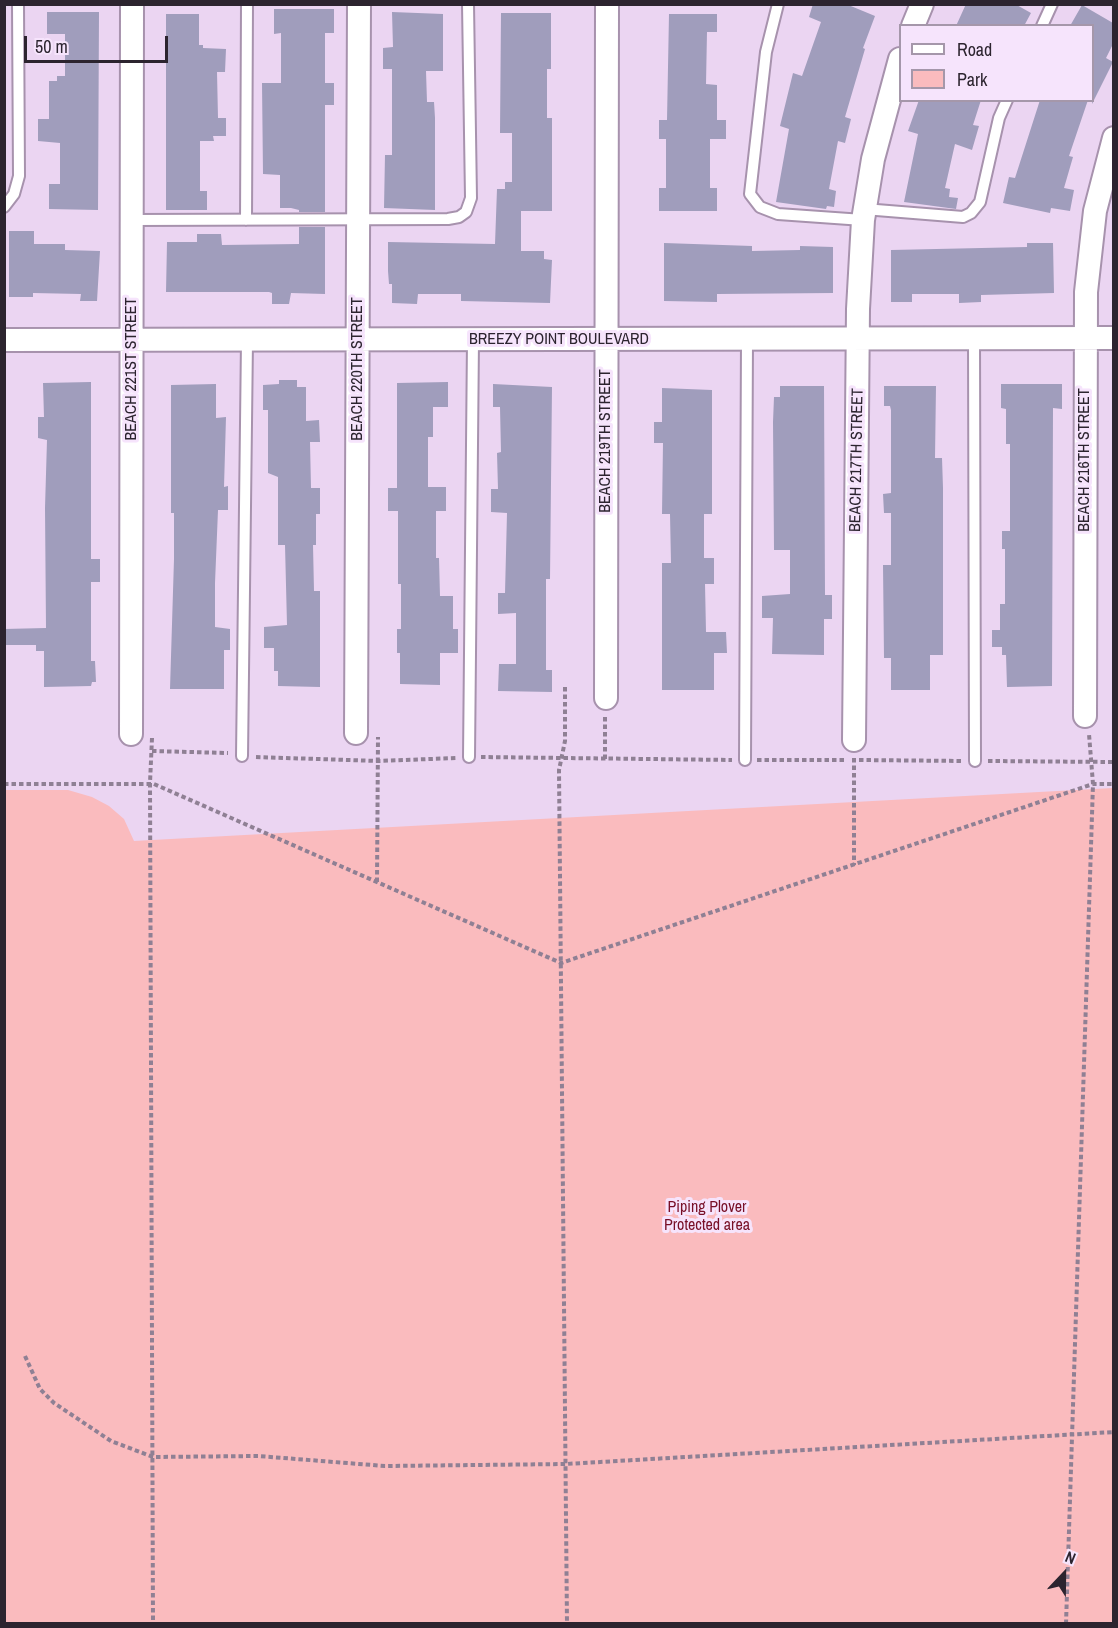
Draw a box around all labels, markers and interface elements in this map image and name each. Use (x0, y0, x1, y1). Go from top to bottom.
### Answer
scale bar (27, 24, 171, 62)
legend (899, 24, 1094, 102)
text: 50 m (35, 34, 68, 59)
text: Road (957, 37, 992, 62)
text: Park (957, 67, 987, 92)
street label: BEACH 220TH STREET (348, 297, 368, 441)
street label: BEACH 221ST STREET (122, 298, 142, 440)
street label: BREEZY POINT BOULEVARD (469, 330, 649, 350)
street label: BEACH 219TH STREET (596, 369, 616, 513)
street label: BEACH 217TH STREET (846, 388, 868, 532)
street label: BEACH 216TH STREET (1075, 388, 1095, 532)
park label: Piping Plover Protected area (664, 1198, 750, 1236)
north arrow (1034, 1544, 1094, 1604)
text: N (1062, 1545, 1079, 1569)

